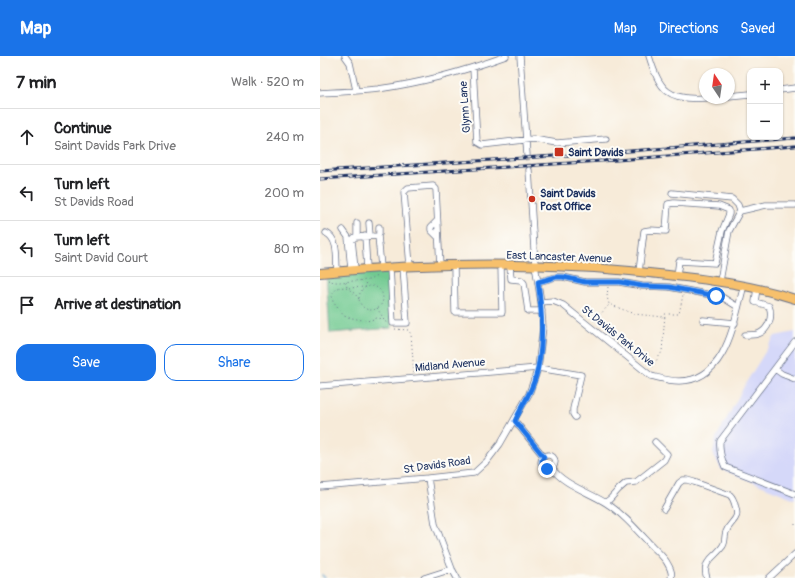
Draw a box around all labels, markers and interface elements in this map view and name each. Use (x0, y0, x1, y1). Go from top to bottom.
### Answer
text: Map (20, 16, 51, 40)
text: Map (614, 20, 637, 37)
text: Directions (659, 20, 718, 37)
text: Saved (740, 20, 775, 37)
north arrow (699, 68, 735, 104)
map controls (747, 68, 783, 140)
button: + (747, 68, 783, 104)
text: 7 min (16, 72, 56, 93)
text: Walk · 520 m (231, 74, 304, 90)
street label: Glynn Lane (457, 80, 473, 133)
button: − (747, 104, 783, 140)
text: Continue (54, 119, 112, 138)
icon: ahead (16, 126, 38, 148)
text: 240 m (266, 129, 304, 145)
text: Saint Davids Park Drive (54, 138, 176, 154)
marker: Saint Davids (553, 146, 565, 158)
place label: Saint Davids (568, 146, 624, 159)
text: Turn left (54, 175, 110, 194)
icon: left (16, 182, 38, 204)
text: 200 m (265, 185, 304, 201)
place label: Saint Davids Post Office (540, 187, 596, 213)
text: St Davids Road (54, 194, 134, 210)
marker: Saint Davids Post Office (527, 194, 537, 204)
text: Turn left (54, 231, 110, 250)
icon: left (16, 238, 38, 260)
text: 80 m (274, 241, 304, 257)
street label: East Lancaster Avenue (506, 249, 612, 265)
text: Saint David Court (54, 250, 148, 266)
route start (707, 287, 725, 305)
icon: arrive (16, 294, 38, 316)
text: Arrive at destination (54, 295, 181, 314)
street label: St Davids Park Drive (579, 303, 658, 370)
button: Save (16, 344, 156, 381)
button: Share (164, 344, 304, 381)
street label: Midland Avenue (414, 355, 486, 375)
street label: St Davids Road (403, 454, 471, 476)
route end (538, 460, 556, 478)

